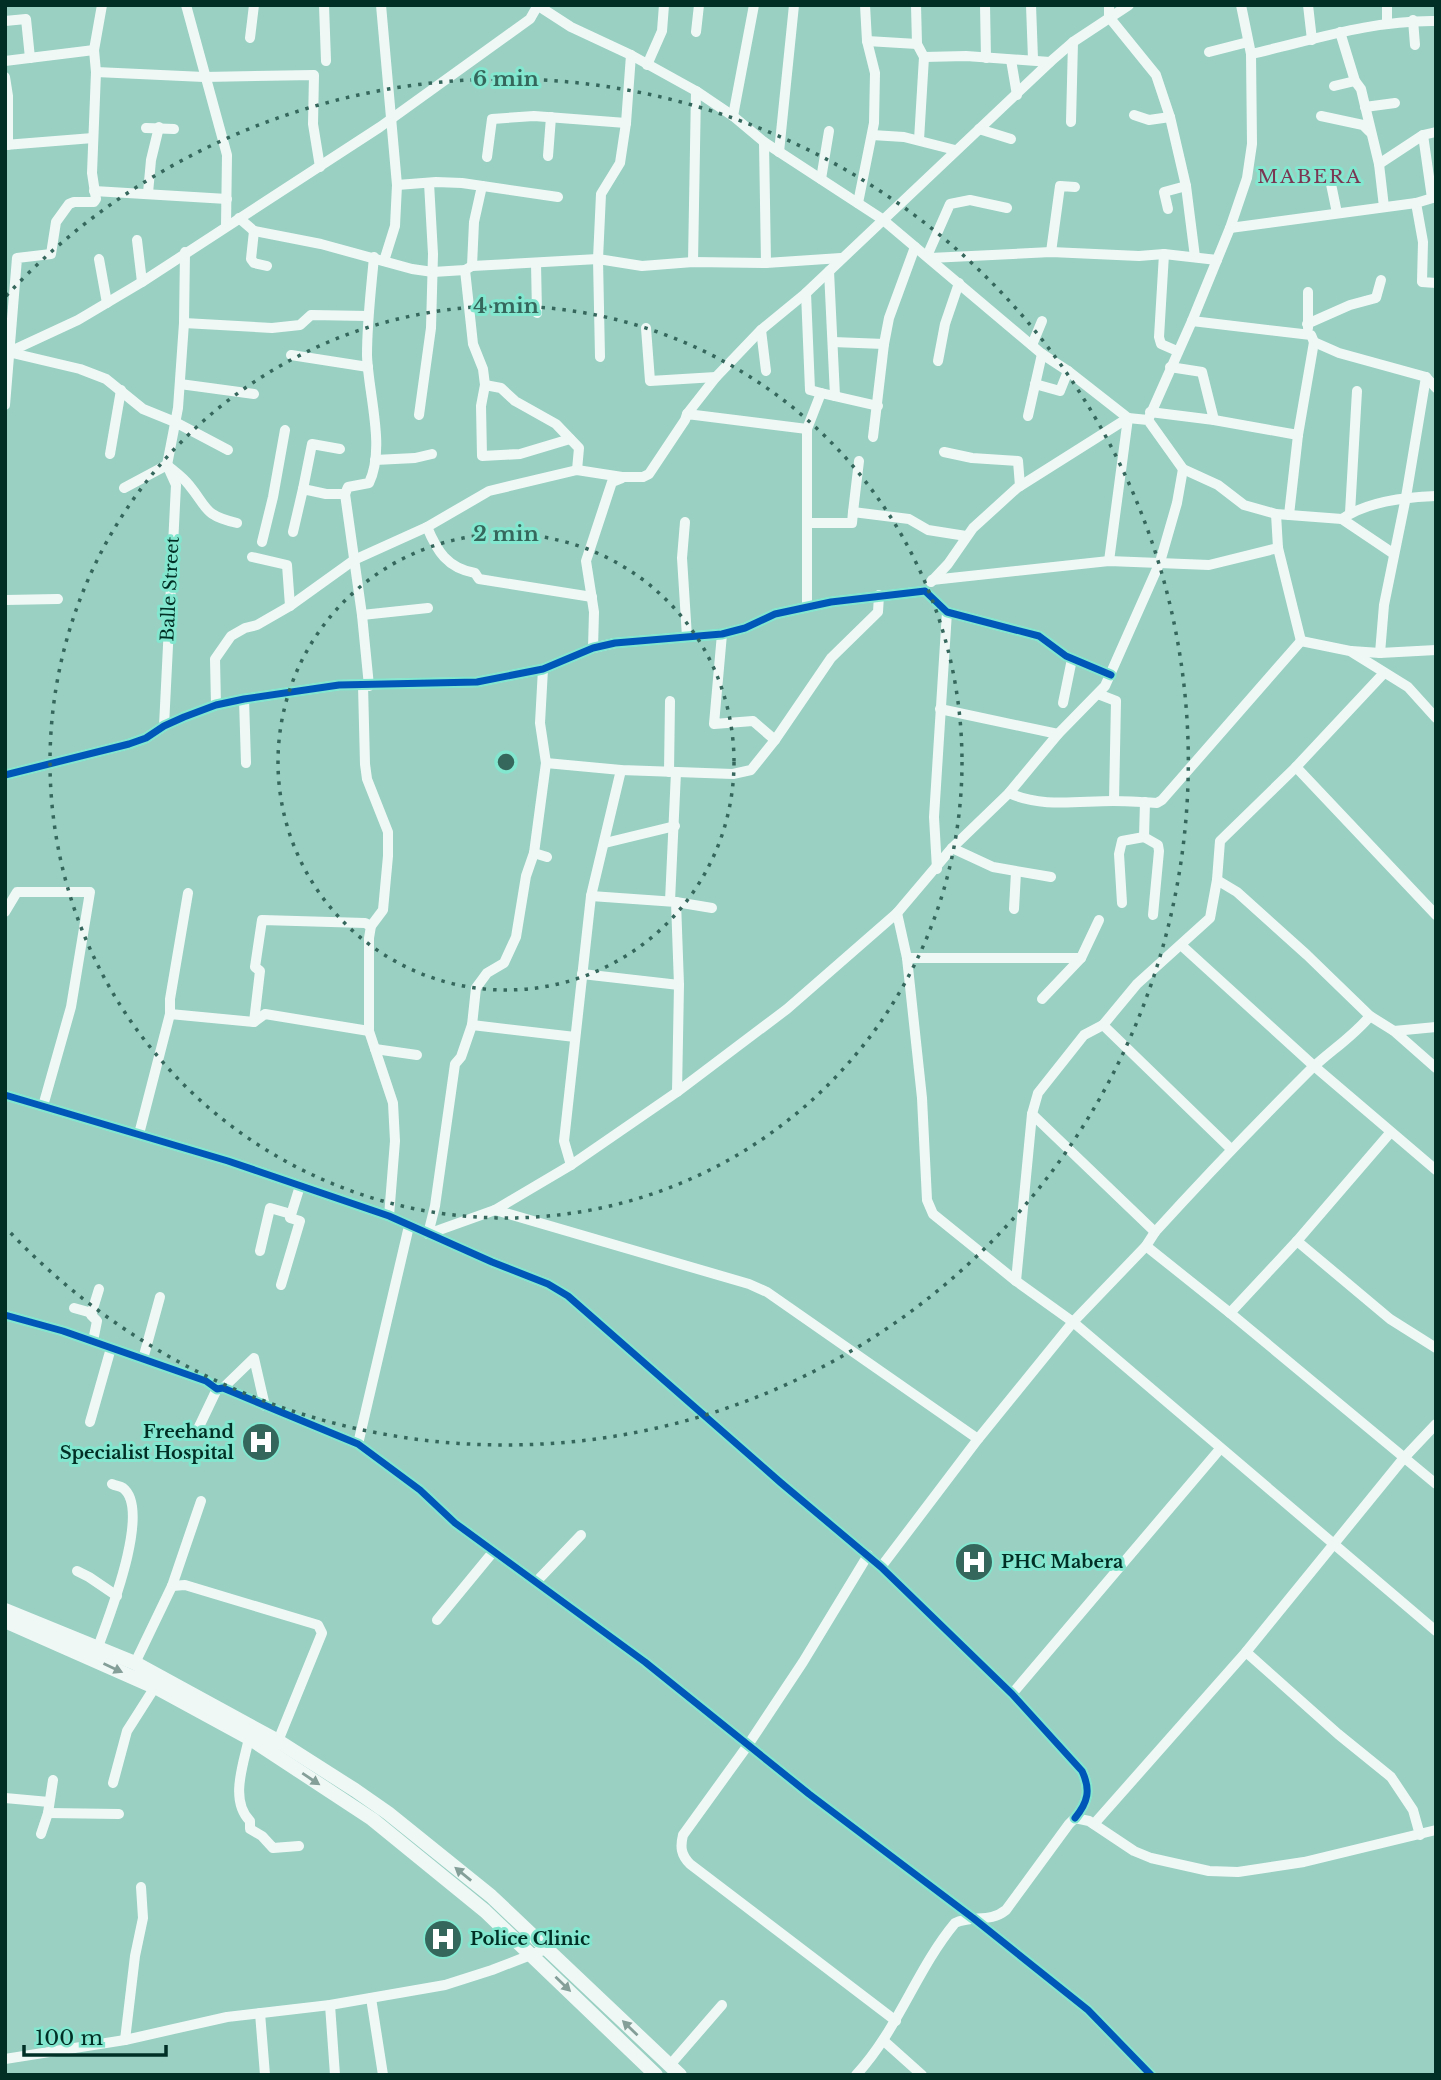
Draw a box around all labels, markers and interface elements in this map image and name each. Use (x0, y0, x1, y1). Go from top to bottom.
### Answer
text: 6 min (473, 66, 539, 92)
district label: MABERA (1257, 165, 1363, 188)
text: 4 min (473, 293, 539, 319)
text: 2 min (473, 521, 539, 547)
street label: Balle Street (156, 536, 184, 642)
centre of rings (494, 750, 518, 774)
place label: Freehand Specialist Hospital (60, 1421, 235, 1464)
hospital icon: Freehand Specialist Hospital (240, 1421, 282, 1463)
hospital icon: PHC Mabera (953, 1541, 995, 1583)
place label: PHC Mabera (1001, 1551, 1124, 1573)
one-way arrow (103, 1662, 123, 1674)
one-way arrow (301, 1772, 321, 1785)
one-way arrow (454, 1866, 472, 1881)
hospital icon: Police Clinic (422, 1918, 464, 1960)
place label: Police Clinic (470, 1928, 590, 1950)
one-way arrow (554, 1976, 571, 1993)
scale bar (24, 2014, 166, 2058)
one-way arrow (622, 2019, 639, 2036)
text: 100 m (35, 2025, 103, 2051)

